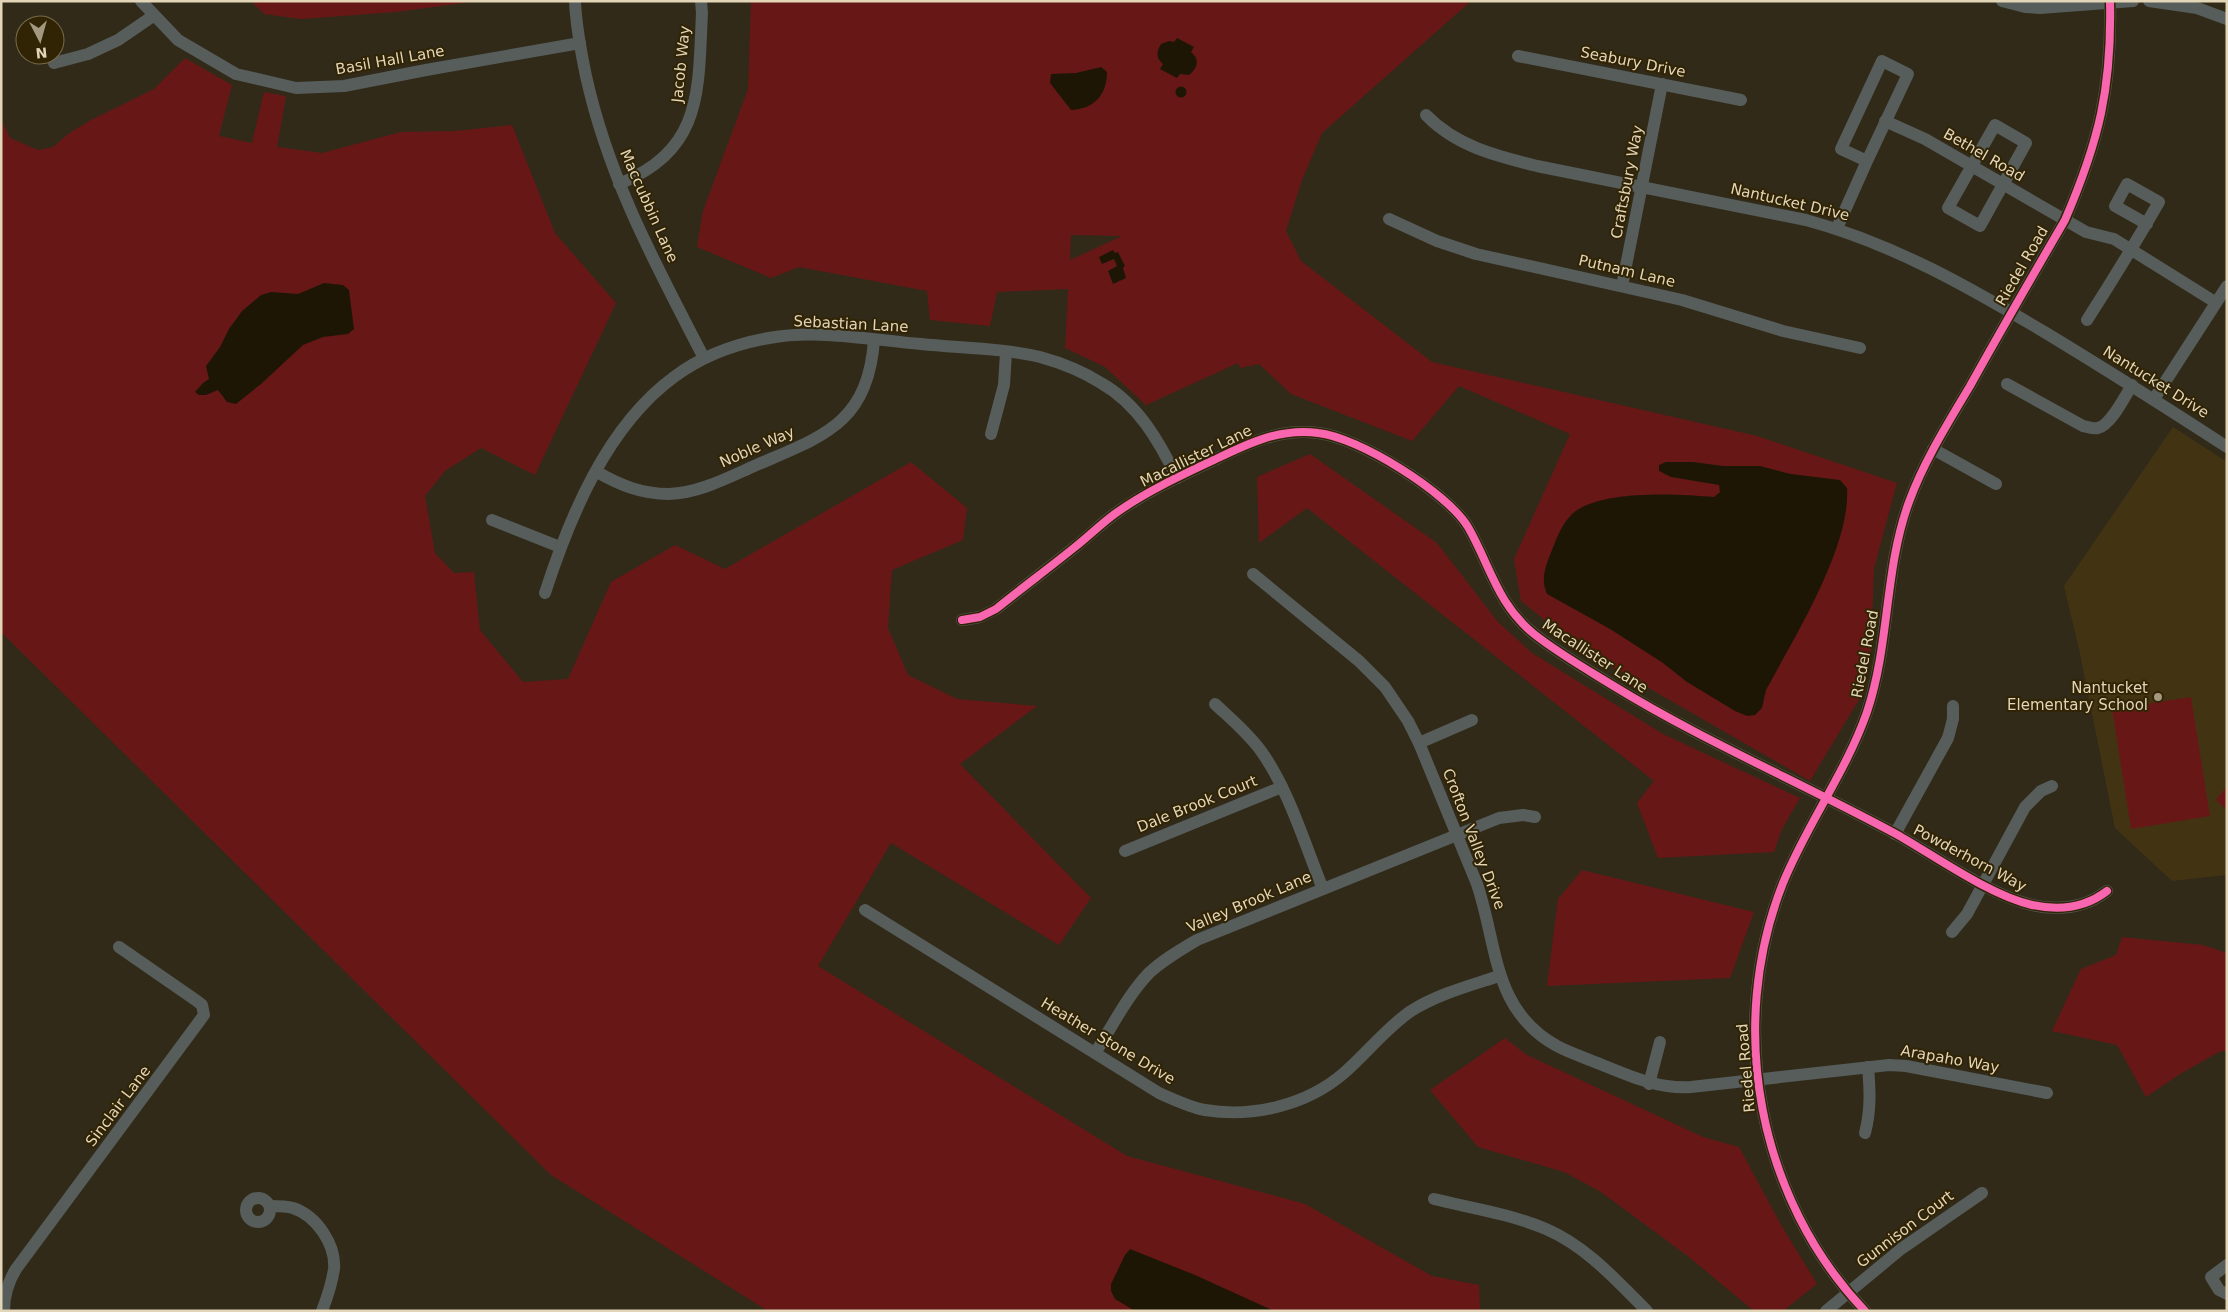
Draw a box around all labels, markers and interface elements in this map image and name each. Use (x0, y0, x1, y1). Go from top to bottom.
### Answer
north arrow (15, 15, 65, 65)
street label: Jacob Way (668, 25, 694, 104)
street label: Basil Hall Lane (334, 42, 446, 78)
street label: Seabury Drive (1579, 43, 1687, 81)
text: N (35, 44, 48, 61)
street label: Craftsbury Way (1607, 124, 1647, 240)
street label: Bethel Road (1940, 125, 2028, 185)
street label: Maccubbin Lane (616, 147, 682, 265)
street label: Nantucket Drive (1729, 180, 1851, 224)
street label: Riedel Road (1992, 223, 2052, 309)
street label: Putnam Lane (1577, 251, 1677, 291)
street label: Sebastian Lane (793, 312, 909, 336)
street label: Nantucket Drive (2100, 342, 2212, 422)
street label: Macallister Lane (1137, 421, 1255, 491)
street label: Noble Way (717, 422, 797, 471)
street label: Riedel Road (1848, 609, 1882, 699)
street label: Macallister Lane (1539, 615, 1651, 697)
place label: Nantucket Elementary School (2007, 679, 2148, 714)
marker: Nantucket Elementary School (2152, 691, 2164, 703)
street label: Crofton Valley Drive (1439, 766, 1509, 912)
street label: Dale Brook Court (1134, 772, 1260, 836)
street label: Powderhorn Way (1910, 821, 2030, 895)
street label: Valley Brook Lane (1184, 868, 1314, 936)
street label: Heather Stone Drive (1038, 994, 1178, 1088)
street label: Riedel Road (1733, 1023, 1759, 1113)
street label: Arapaho Way (1899, 1041, 2001, 1077)
street label: Sinclair Lane (82, 1062, 154, 1150)
street label: Gunnison Court (1853, 1187, 1957, 1271)

